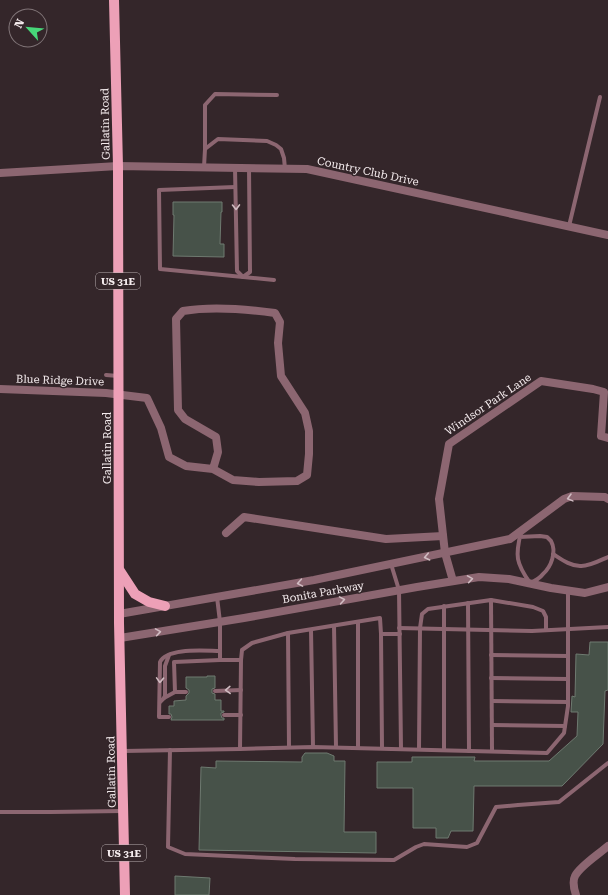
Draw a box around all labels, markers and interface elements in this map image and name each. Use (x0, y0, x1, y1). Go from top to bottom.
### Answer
north arrow (8, 8, 48, 48)
text: N (12, 16, 27, 30)
street label: Gallatin Road (98, 88, 113, 160)
street label: Country Club Drive (316, 154, 420, 189)
one-way arrow (231, 204, 240, 210)
road number: US 31E (96, 273, 140, 289)
street label: Windsor Park Lane (443, 371, 534, 438)
street label: Blue Ridge Drive (16, 372, 104, 389)
street label: Gallatin Road (101, 412, 114, 484)
one-way arrow (566, 493, 573, 502)
one-way arrow (424, 552, 430, 560)
one-way arrow (467, 575, 473, 584)
one-way arrow (296, 578, 303, 586)
street label: Bonita Parkway (281, 579, 365, 606)
one-way arrow (338, 596, 345, 605)
one-way arrow (155, 628, 161, 636)
one-way arrow (156, 677, 164, 683)
one-way arrow (225, 686, 231, 695)
street label: Gallatin Road (104, 736, 119, 808)
road number: US 31E (102, 845, 146, 861)

